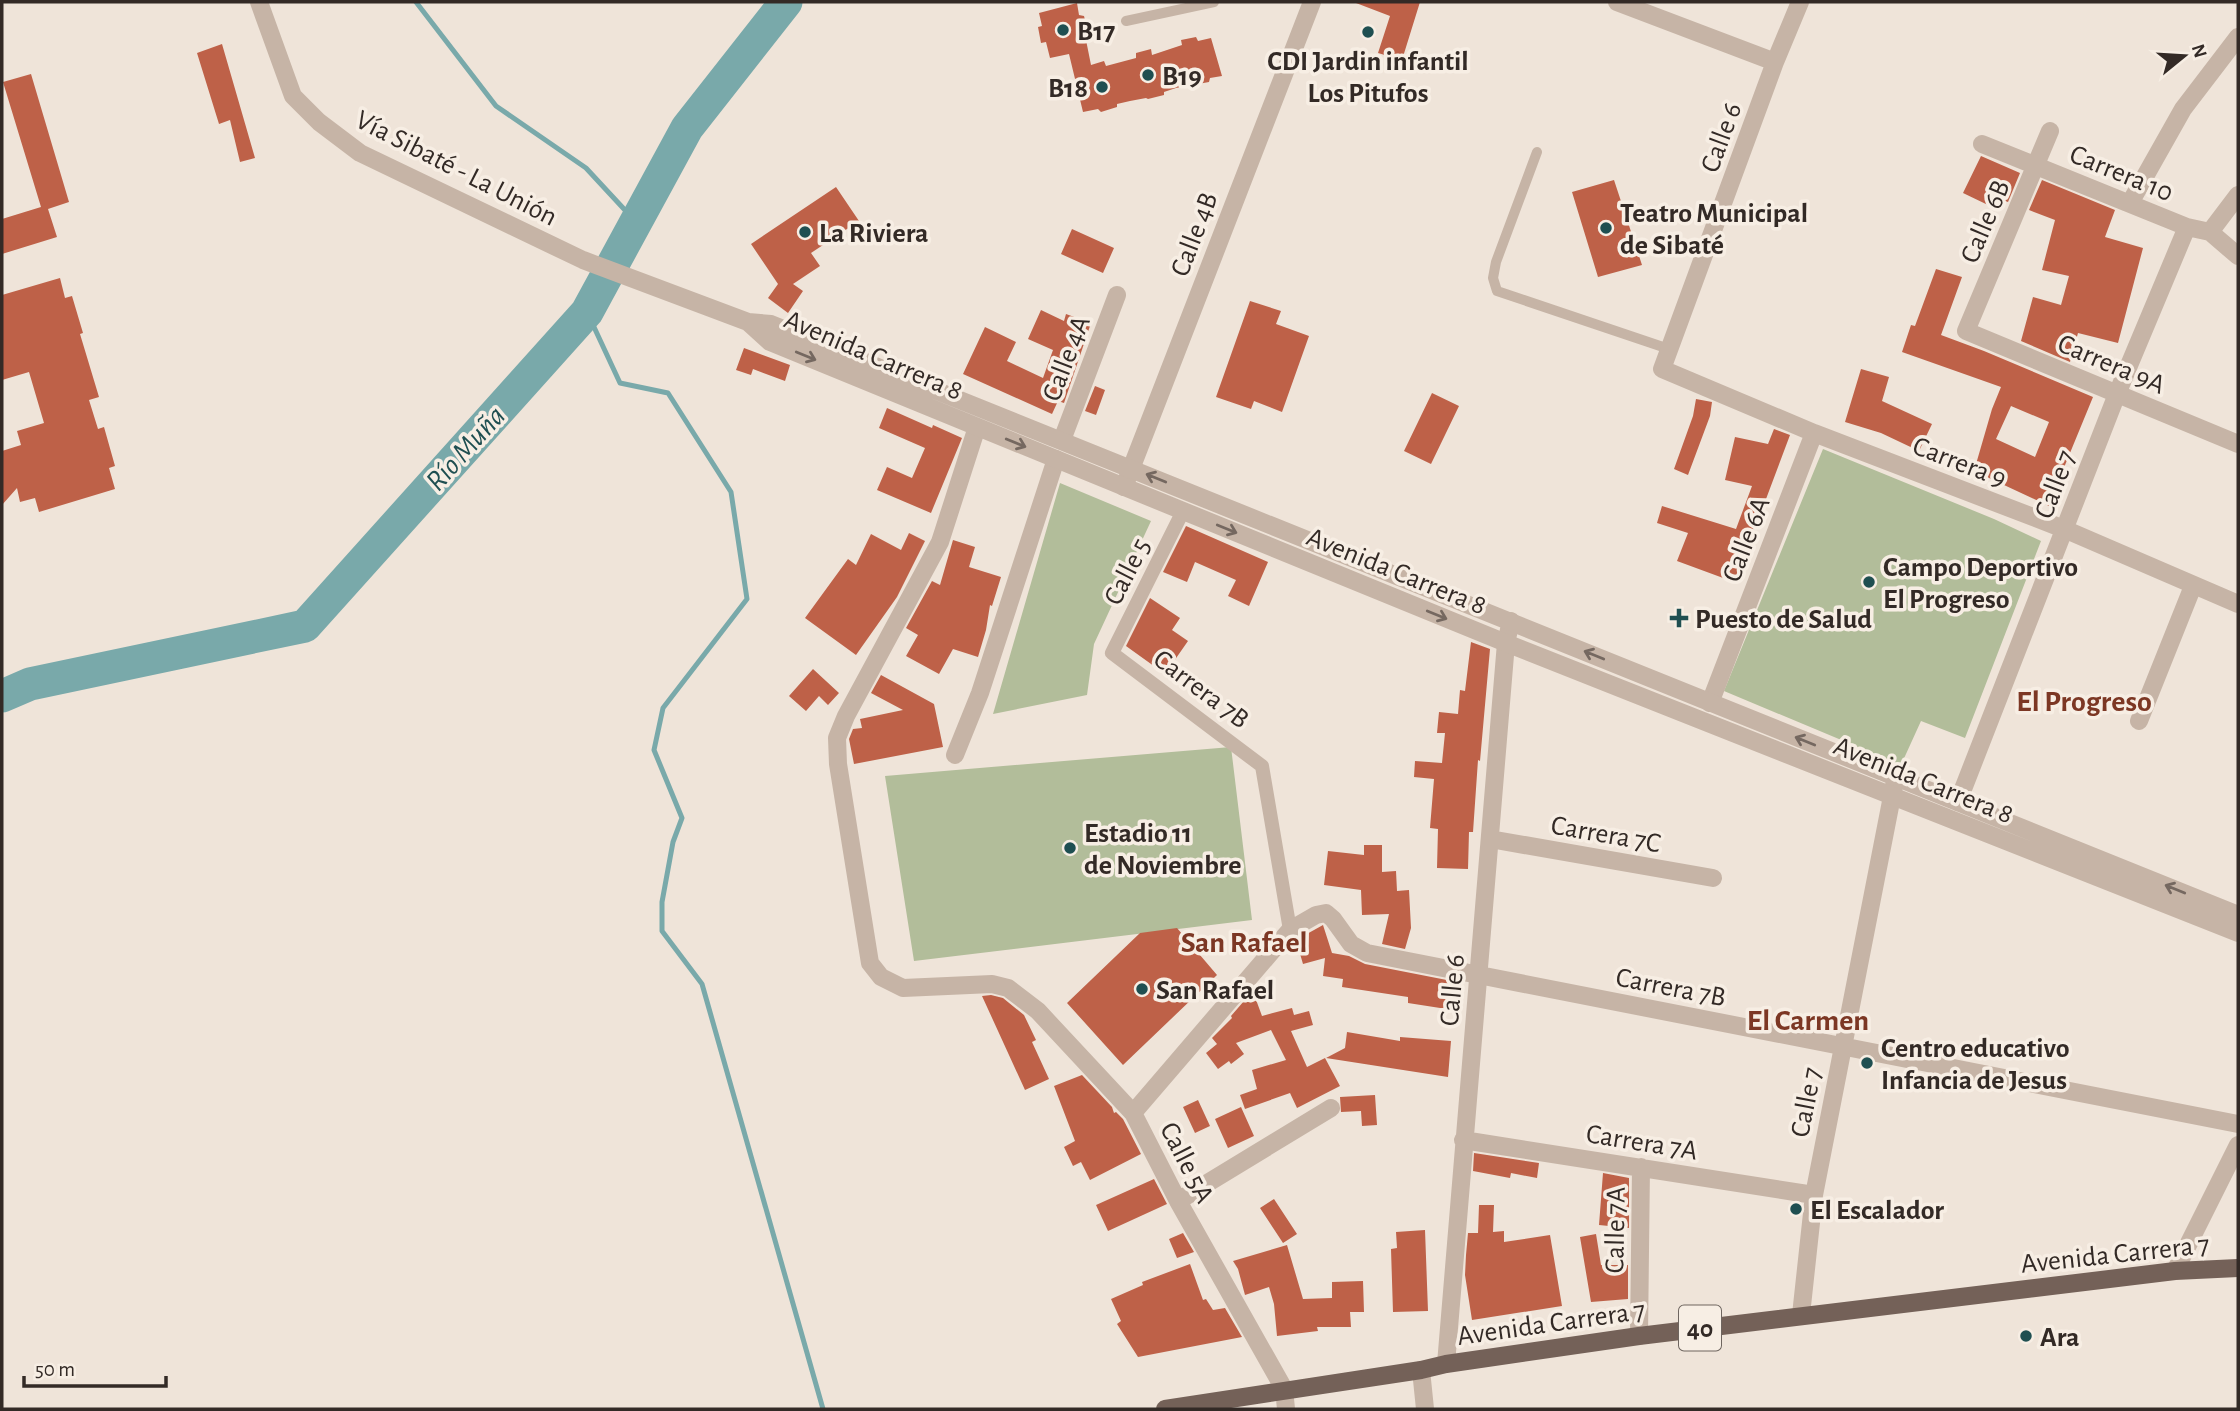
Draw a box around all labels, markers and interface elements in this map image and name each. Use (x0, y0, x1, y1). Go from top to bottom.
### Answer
place label: B17 (1077, 18, 1115, 46)
north arrow (2149, 21, 2219, 91)
marker: B17 (1055, 22, 1071, 38)
marker: CDI Jardin infantil Los Pitufos (1360, 24, 1376, 40)
text: N (2188, 42, 2210, 60)
place label: CDI Jardin infantil Los Pitufos (1267, 48, 1469, 108)
place label: B19 (1162, 63, 1202, 91)
marker: B19 (1140, 67, 1156, 83)
place label: B18 (1048, 75, 1088, 103)
marker: B18 (1094, 79, 1110, 95)
street label: Calle 6 (1696, 99, 1747, 176)
street label: Vía Sibaté - La Unión (351, 106, 561, 232)
street label: Carrera 10 (2066, 140, 2177, 207)
street label: Calle 6B (1956, 176, 2016, 267)
street label: Calle 4B (1166, 189, 1224, 281)
place label: Teatro Municipal de Sibaté (1620, 200, 1808, 260)
place label: La Riviera (819, 220, 929, 248)
marker: Teatro Municipal de Sibaté (1598, 220, 1614, 236)
marker: La Riviera (797, 224, 813, 240)
street label: Avenida Carrera 8 (780, 306, 967, 406)
street label: Calle 4A (1038, 312, 1096, 405)
street label: Carrera 9A (2053, 330, 2169, 400)
one-way arrow (795, 351, 816, 364)
water label: Río Muña (420, 401, 511, 497)
street label: Carrera 9 (1909, 432, 2010, 493)
one-way arrow (1005, 437, 1027, 450)
street label: Calle 7 (2030, 447, 2082, 523)
one-way arrow (1145, 471, 1167, 484)
street label: Calle 6A (1718, 494, 1776, 586)
one-way arrow (1216, 523, 1237, 536)
street label: Avenida Carrera 8 (1302, 523, 1490, 621)
street label: Calle 5 (1099, 534, 1156, 610)
place label: Campo Deportivo El Progreso (1883, 554, 2078, 614)
marker: Campo Deportivo El Progreso (1861, 574, 1877, 590)
place label: Puesto de Salud (1695, 606, 1872, 634)
marker: Puesto de Salud (1669, 608, 1689, 628)
one-way arrow (1426, 610, 1448, 623)
street label: Carrera 7B (1148, 645, 1254, 734)
one-way arrow (1584, 648, 1605, 661)
district label: El Progreso (2016, 687, 2152, 717)
street label: Avenida Carrera 8 (1829, 732, 2017, 830)
one-way arrow (1794, 734, 1816, 747)
street label: Carrera 7C (1549, 812, 1663, 858)
place label: Estadio 11 de Noviembre (1084, 820, 1242, 880)
marker: Estadio 11 de Noviembre (1062, 840, 1078, 856)
one-way arrow (2165, 882, 2186, 895)
district label: San Rafael (1181, 928, 1307, 958)
street label: Calle 6 (1436, 953, 1470, 1027)
street label: Carrera 7B (1613, 964, 1728, 1012)
place label: San Rafael (1156, 977, 1274, 1005)
marker: San Rafael (1134, 981, 1150, 997)
district label: El Carmen (1747, 1006, 1869, 1036)
place label: Centro educativo Infancia de Jesus (1881, 1035, 2070, 1095)
marker: Centro educativo Infancia de Jesus (1859, 1055, 1875, 1071)
street label: Calle 7 (1786, 1065, 1827, 1140)
street label: Calle 5A (1154, 1118, 1218, 1208)
street label: Carrera 7A (1584, 1120, 1699, 1166)
street label: Calle 7A (1601, 1186, 1631, 1274)
place label: El Escalador (1810, 1197, 1944, 1225)
marker: El Escalador (1788, 1201, 1804, 1217)
street label: Avenida Carrera 7 (2020, 1231, 2211, 1279)
street label: Avenida Carrera 7 (1456, 1297, 1647, 1351)
road number: 40 (1679, 1306, 1721, 1350)
place label: Ara (2040, 1324, 2080, 1352)
marker: Ara (2018, 1328, 2034, 1344)
scale bar (24, 1344, 166, 1388)
text: 50 m (35, 1359, 75, 1380)

